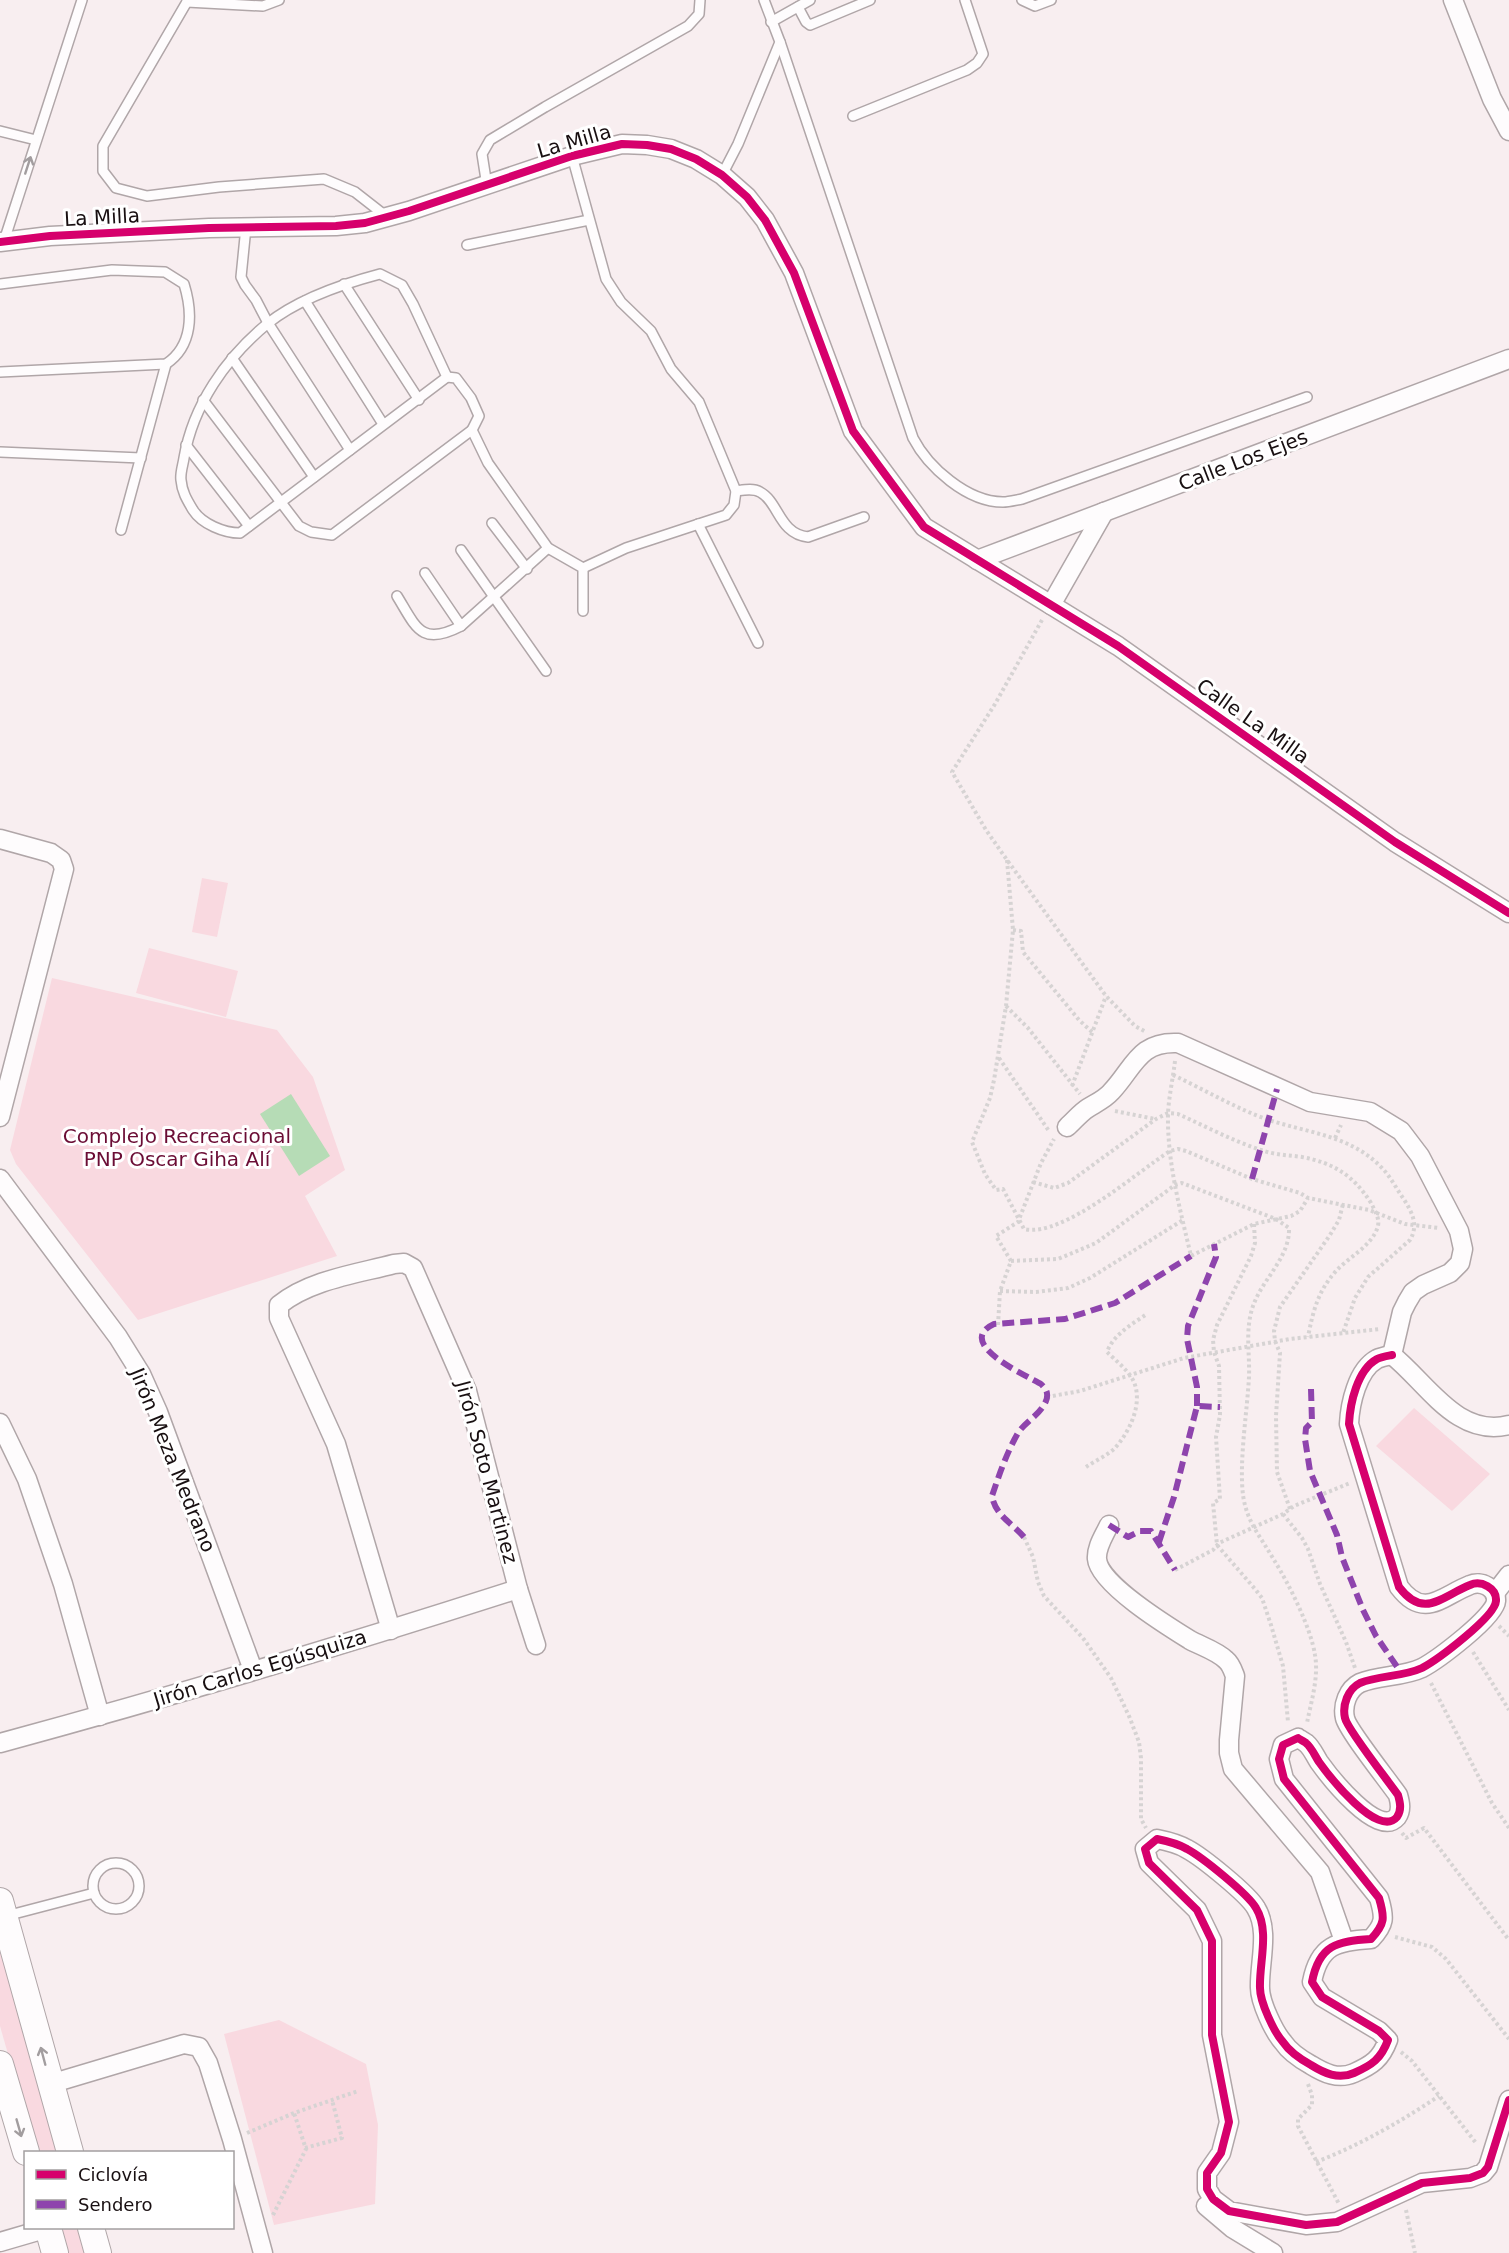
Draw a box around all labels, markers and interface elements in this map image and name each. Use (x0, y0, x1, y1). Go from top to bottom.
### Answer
street label: La Milla (534, 119, 614, 163)
one-way arrow (23, 156, 34, 175)
street label: La Milla (63, 203, 141, 231)
street label: Calle Los Ejes (1175, 424, 1311, 496)
street label: Calle La Milla (1192, 673, 1314, 769)
park label: Complejo Recreacional PNP Oscar Giha Alí (63, 1124, 291, 1171)
street label: Jirón Meza Medrano (124, 1362, 221, 1556)
street label: Jirón Soto Martinez (450, 1376, 523, 1566)
street label: Jirón Carlos Egúsquiza (149, 1624, 369, 1712)
one-way arrow (36, 2047, 48, 2066)
one-way arrow (14, 2118, 25, 2137)
legend (24, 2151, 234, 2229)
text: Ciclovía (78, 2164, 148, 2185)
text: Sendero (78, 2194, 152, 2215)

